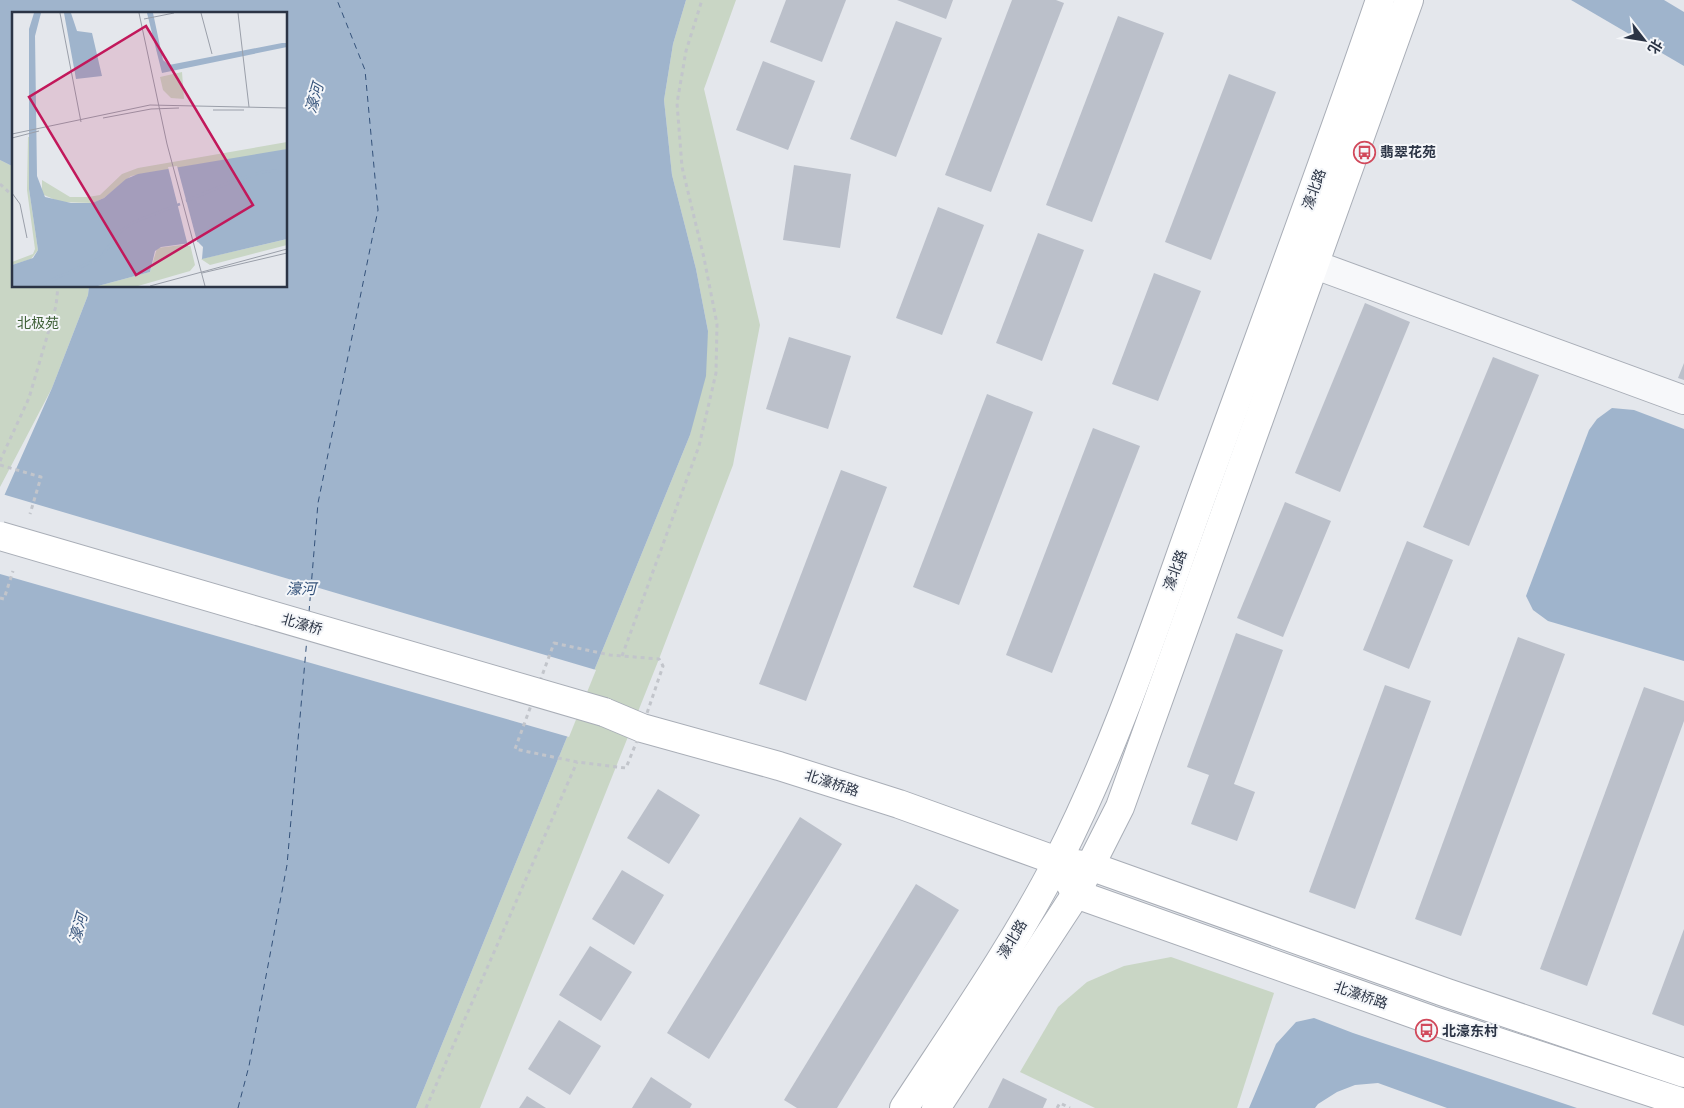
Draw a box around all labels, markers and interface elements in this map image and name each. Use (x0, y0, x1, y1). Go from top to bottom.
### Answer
inset map (12, 12, 288, 288)
north arrow (1619, 15, 1669, 65)
text: 北 (1644, 36, 1666, 57)
water label: 濠河 (300, 78, 329, 115)
bus stop icon: 翡翠花苑 (1352, 140, 1376, 164)
place label: 翡翠花苑 (1380, 143, 1436, 161)
street label: 濠北路 (1298, 166, 1330, 212)
park label: 北极苑 (17, 314, 59, 332)
street label: 濠北路 (1159, 547, 1191, 593)
water label: 濠河 (286, 578, 319, 599)
street label: 北濠桥 (279, 610, 325, 638)
street label: 北濠桥路 (803, 766, 861, 800)
water label: 濠河 (64, 908, 93, 945)
street label: 濠北路 (993, 916, 1031, 962)
street label: 北濠桥路 (1332, 977, 1390, 1013)
bus stop icon: 北濠东村 (1414, 1019, 1438, 1043)
place label: 北濠东村 (1442, 1022, 1498, 1040)

